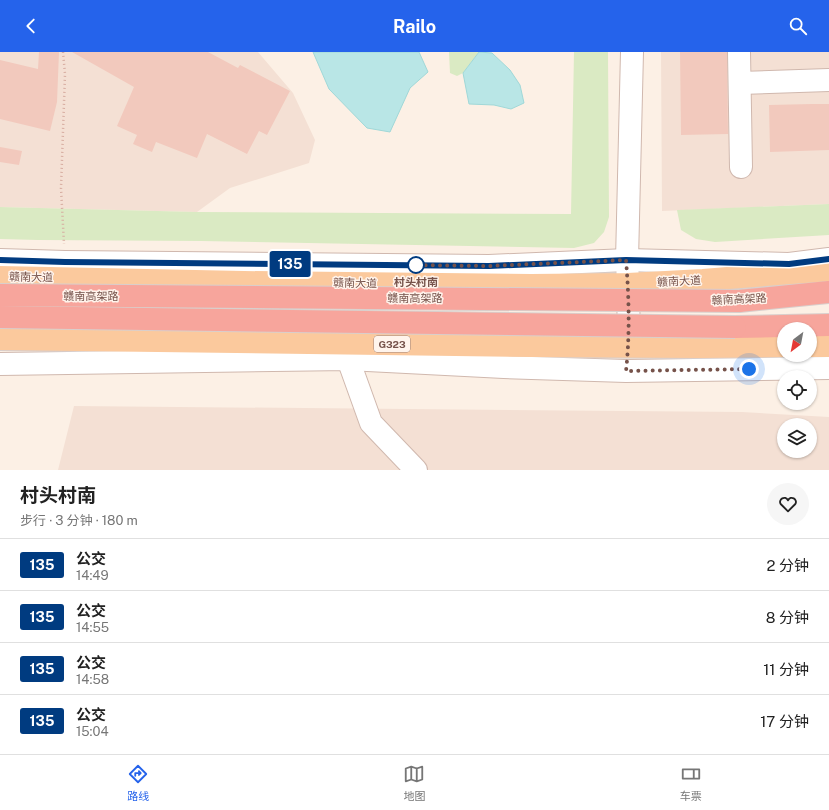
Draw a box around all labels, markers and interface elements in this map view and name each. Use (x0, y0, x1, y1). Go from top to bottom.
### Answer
icon: back (20, 15, 42, 37)
icon: search (787, 15, 809, 37)
text: Railo (393, 16, 436, 37)
line badge: 135 (267, 251, 313, 277)
text: 135 (278, 256, 302, 272)
marker: 村头村南 (407, 256, 425, 274)
street label: 赣南大道 (9, 271, 53, 283)
street label: 赣南大道 (657, 274, 701, 288)
place label: 村头村南 (394, 276, 438, 288)
street label: 赣南大道 (333, 277, 377, 289)
street label: 赣南高架路 (64, 290, 119, 302)
street label: 赣南高架路 (388, 292, 443, 304)
street label: 赣南高架路 (711, 292, 767, 306)
north arrow (777, 322, 817, 362)
map controls (777, 322, 817, 458)
road number: G323 (374, 336, 410, 352)
your location (739, 359, 759, 379)
button: locate (777, 370, 817, 410)
button: layers (777, 418, 817, 458)
button: heart (767, 483, 809, 525)
text: 村头村南 (20, 484, 96, 506)
text: 步行 · 3 分钟 · 180 m (20, 513, 138, 528)
text: 公交 (76, 550, 106, 567)
text: 135 (30, 557, 54, 573)
text: 2 分钟 (766, 557, 809, 574)
text: 14:49 (76, 568, 109, 583)
text: 公交 (76, 602, 106, 619)
text: 135 (30, 609, 54, 625)
text: 8 分钟 (766, 609, 809, 626)
text: 14:55 (76, 620, 109, 635)
text: 公交 (76, 654, 106, 671)
text: 135 (30, 661, 54, 677)
text: 11 分钟 (763, 661, 809, 678)
text: 14:58 (76, 672, 109, 687)
text: 公交 (76, 706, 106, 723)
text: 135 (30, 713, 54, 729)
text: 17 分钟 (760, 713, 809, 730)
text: 15:04 (76, 724, 109, 739)
tab: 路线 (127, 763, 149, 803)
tab: 地图 (403, 763, 425, 803)
tab: 车票 (680, 763, 702, 803)

